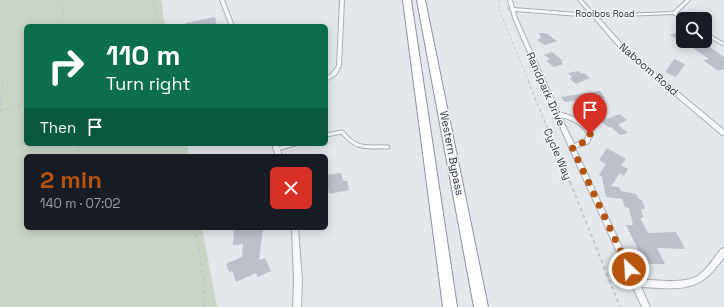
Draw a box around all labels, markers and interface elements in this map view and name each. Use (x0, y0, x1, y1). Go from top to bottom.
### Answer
street label: Rooibos Road (575, 8, 635, 20)
map controls (676, 12, 712, 48)
button: search (676, 12, 712, 48)
text: 110 m (106, 37, 180, 73)
icon: right (40, 40, 92, 92)
street label: Naboom Road (617, 40, 681, 98)
street label: Randpark Drive (523, 50, 569, 128)
text: Turn right (106, 72, 190, 95)
pin (573, 93, 607, 134)
icon: arrive (579, 99, 601, 121)
street label: Western Bypass (437, 110, 467, 197)
icon: arrive (84, 116, 106, 138)
text: Then (40, 118, 76, 137)
street label: Cycle Way (541, 126, 575, 182)
text: 2 min (40, 164, 102, 195)
button: close (270, 167, 312, 209)
text: 140 m · 07:02 (40, 195, 120, 212)
position arrow (608, 248, 650, 290)

